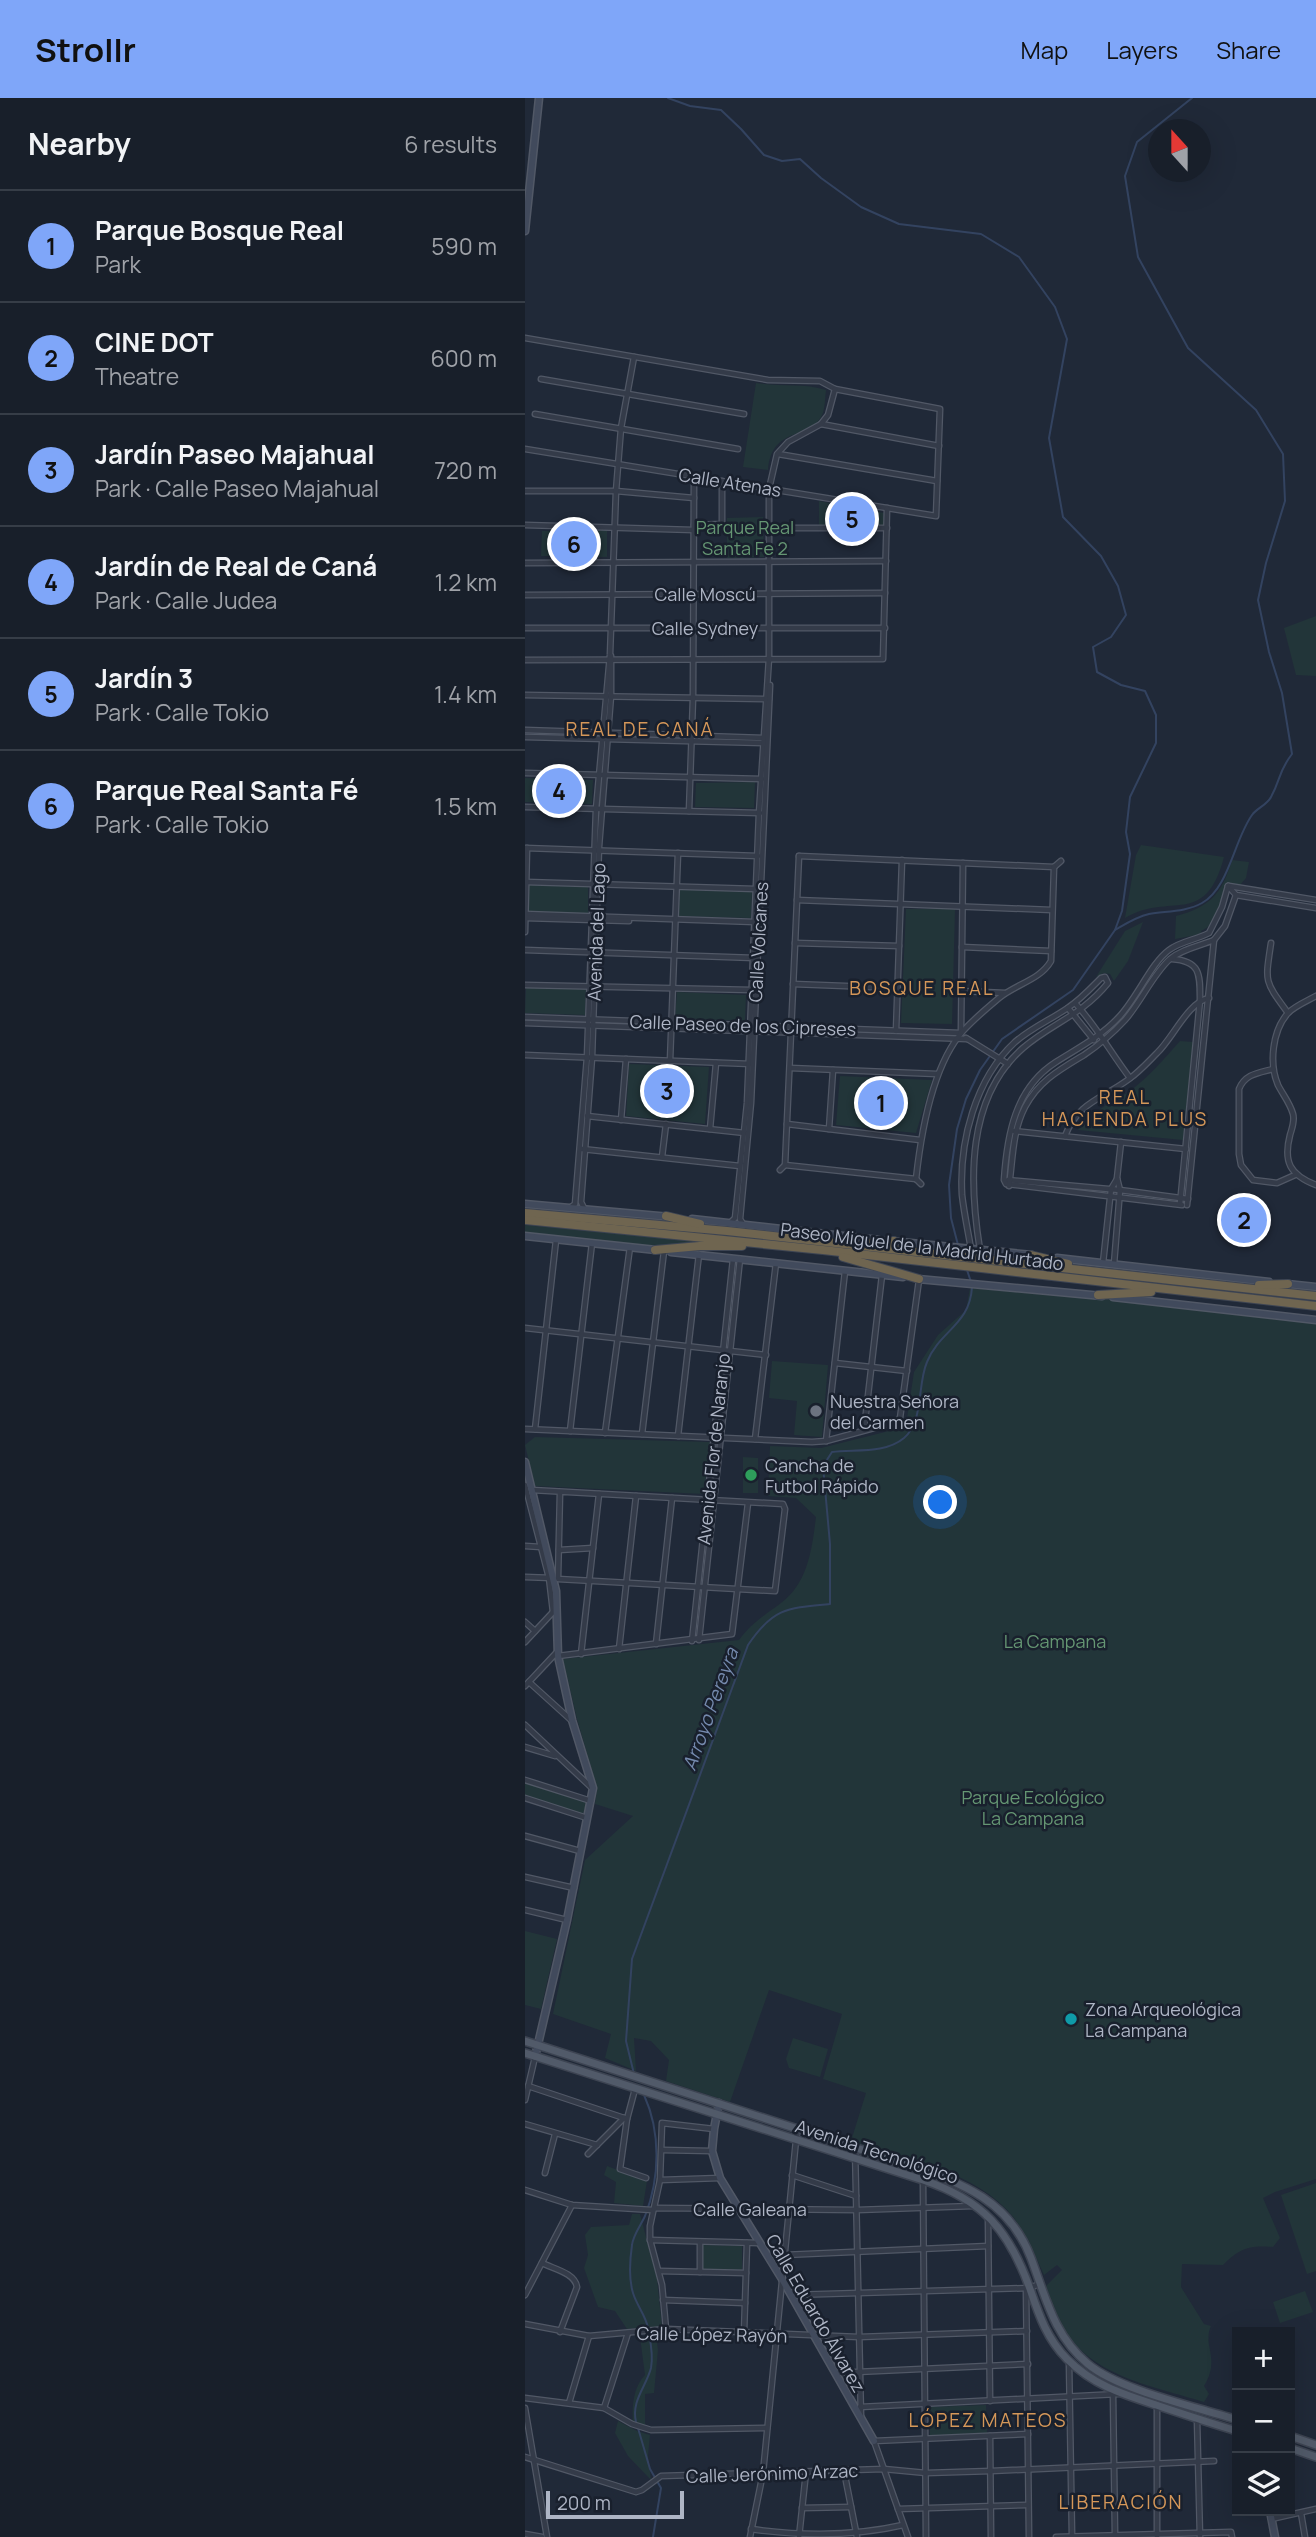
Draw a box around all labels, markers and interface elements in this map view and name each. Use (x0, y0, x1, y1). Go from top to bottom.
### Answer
text: Strollr (35, 27, 136, 72)
text: Map (1021, 33, 1068, 66)
text: Layers (1106, 33, 1178, 66)
text: Share (1216, 33, 1281, 66)
north arrow (1148, 119, 1211, 182)
text: Nearby (28, 123, 131, 164)
text: 6 results (404, 128, 497, 160)
text: Parque Bosque Real (95, 212, 344, 248)
text: 1 (46, 230, 56, 262)
text: 590 m (431, 230, 497, 262)
text: Park (95, 248, 141, 280)
text: CINE DOT (95, 324, 214, 360)
text: 2 (44, 342, 58, 374)
text: 600 m (431, 342, 497, 374)
text: Theatre (95, 360, 179, 392)
text: Jardín Paseo Majahual (95, 436, 375, 472)
text: 3 (44, 454, 58, 486)
text: 720 m (434, 454, 497, 486)
street label: Calle Atenas (677, 462, 783, 502)
text: Park · Calle Paseo Majahual (95, 472, 379, 504)
pin: 5 (829, 493, 875, 545)
park label: Parque Real Santa Fe 2 (696, 515, 794, 560)
pin: 6 (551, 518, 597, 570)
text: Jardín de Real de Caná (95, 548, 377, 584)
text: 4 (44, 566, 58, 598)
text: 1.2 km (434, 566, 497, 598)
street label: Calle Moscú (654, 582, 756, 606)
text: Park · Calle Judea (95, 584, 277, 616)
street label: Calle Sydney (652, 616, 759, 640)
text: Jardín 3 (95, 660, 193, 696)
text: 5 (44, 678, 58, 710)
text: 1.4 km (434, 678, 497, 710)
text: Park · Calle Tokio (95, 696, 269, 728)
district label: REAL DE CANÁ (565, 716, 715, 742)
pin: 4 (536, 765, 582, 817)
text: Parque Real Santa Fé (95, 772, 358, 808)
text: 6 (44, 790, 58, 822)
text: 1.5 km (434, 790, 497, 822)
text: Park · Calle Tokio (95, 808, 269, 840)
street label: Avenida del Lago (582, 862, 610, 1002)
street label: Calle Volcanes (743, 881, 773, 1003)
district label: BOSQUE REAL (849, 975, 995, 1001)
street label: Calle Paseo de los Cipreses (629, 1009, 857, 1041)
pin: 3 (644, 1065, 690, 1117)
pin: 1 (858, 1077, 904, 1129)
district label: REAL HACIENDA PLUS (1042, 1084, 1208, 1132)
pin: 2 (1221, 1194, 1267, 1246)
street label: Paseo Miguel de la Madrid Hurtado (779, 1217, 1065, 1275)
street label: Avenida Flor de Naranjo (691, 1352, 735, 1546)
place label: Nuestra Señora del Carmen (830, 1389, 959, 1434)
marker: Nuestra Señora del Carmen (808, 1403, 824, 1419)
place label: Cancha de Futbol Rápido (765, 1453, 879, 1498)
marker: Cancha de Futbol Rápido (743, 1467, 759, 1483)
your location (923, 1485, 957, 1519)
park label: La Campana (1004, 1629, 1106, 1653)
water label: Arroyo Pereyra (676, 1643, 745, 1774)
park label: Parque Ecológico La Campana (961, 1785, 1105, 1830)
place label: Zona Arqueológica La Campana (1085, 1997, 1241, 2042)
marker: Zona Arqueológica La Campana (1063, 2011, 1079, 2027)
street label: Avenida Tecnológico (792, 2113, 962, 2189)
street label: Calle Galeana (693, 2197, 807, 2221)
street label: Calle Eduardo Álvarez (761, 2230, 871, 2396)
street label: Calle López Rayón (636, 2321, 788, 2347)
map controls (1232, 2327, 1295, 2516)
button: + (1232, 2327, 1295, 2390)
button: − (1232, 2390, 1295, 2453)
district label: LÓPEZ MATEOS (909, 2407, 1067, 2433)
button: layers (1232, 2453, 1295, 2516)
street label: Calle Jerónimo Arzac (685, 2458, 859, 2488)
scale bar (546, 2488, 684, 2520)
district label: LIBERACIÓN (1058, 2489, 1184, 2515)
text: 200 m (557, 2490, 611, 2516)

